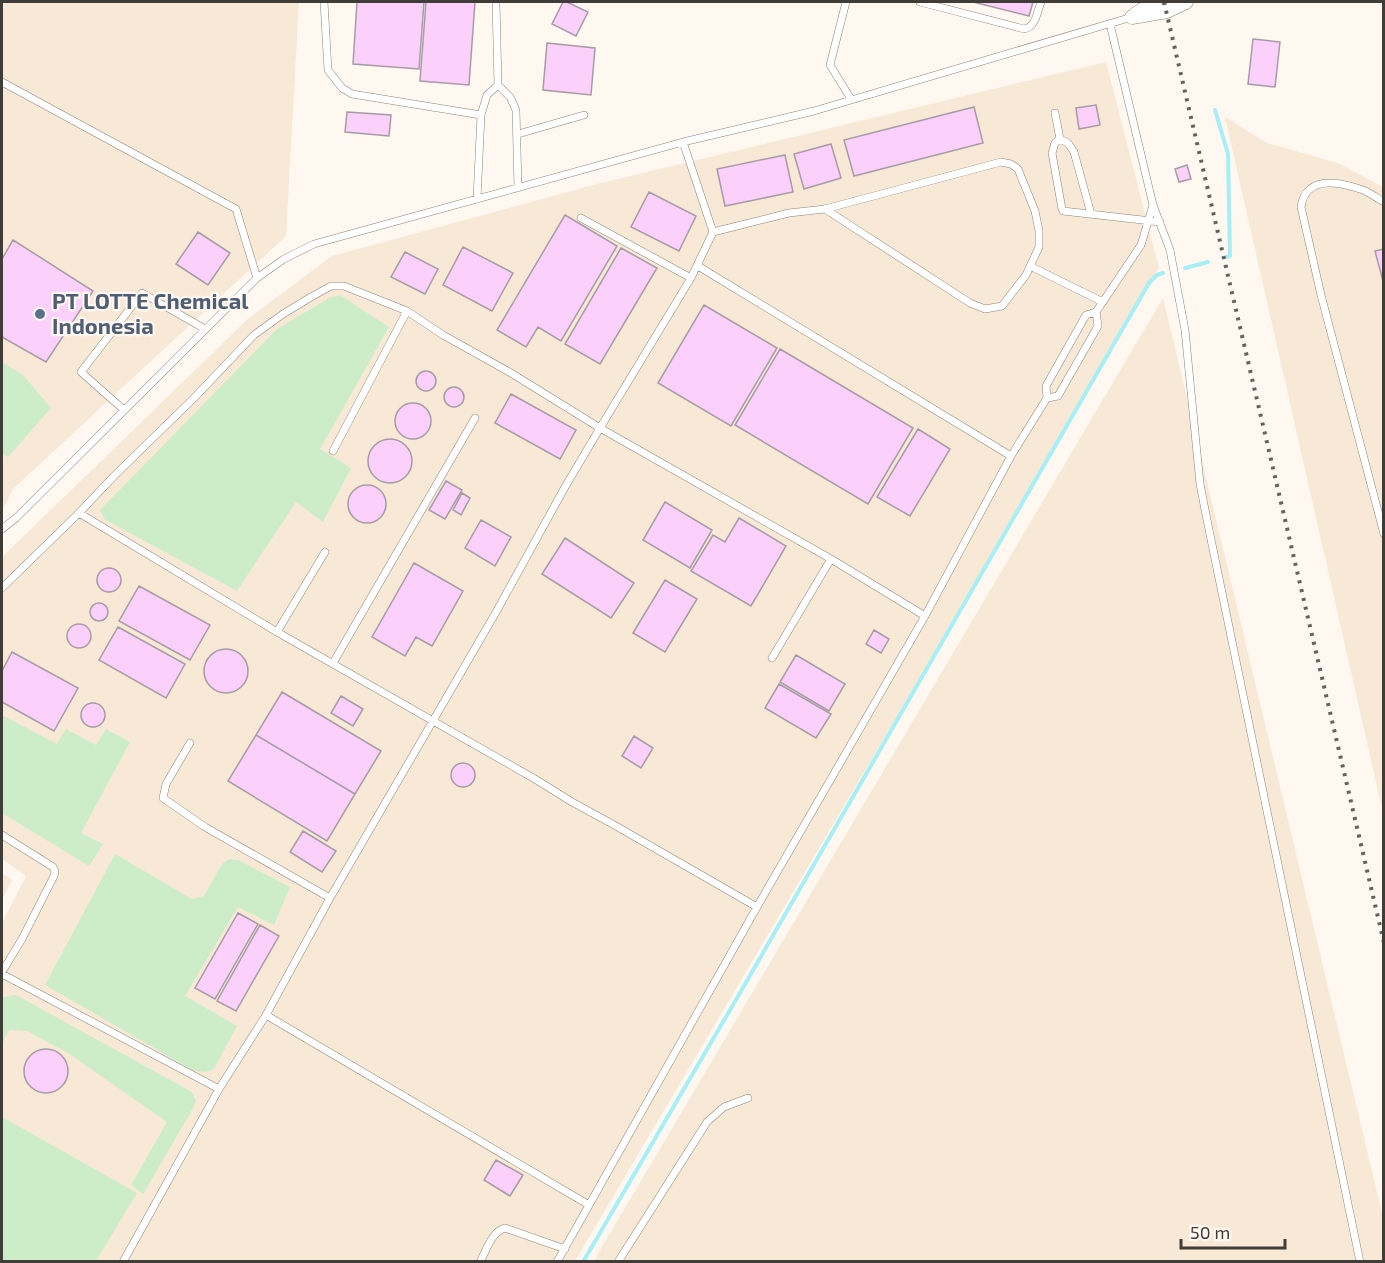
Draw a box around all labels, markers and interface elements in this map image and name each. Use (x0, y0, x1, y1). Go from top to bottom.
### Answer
place label: PT LOTTE Chemical Indonesia (52, 287, 249, 338)
marker: PT LOTTE Chemical Indonesia (33, 307, 47, 321)
scale bar (1181, 1212, 1284, 1250)
text: 50 m (1190, 1221, 1230, 1243)

